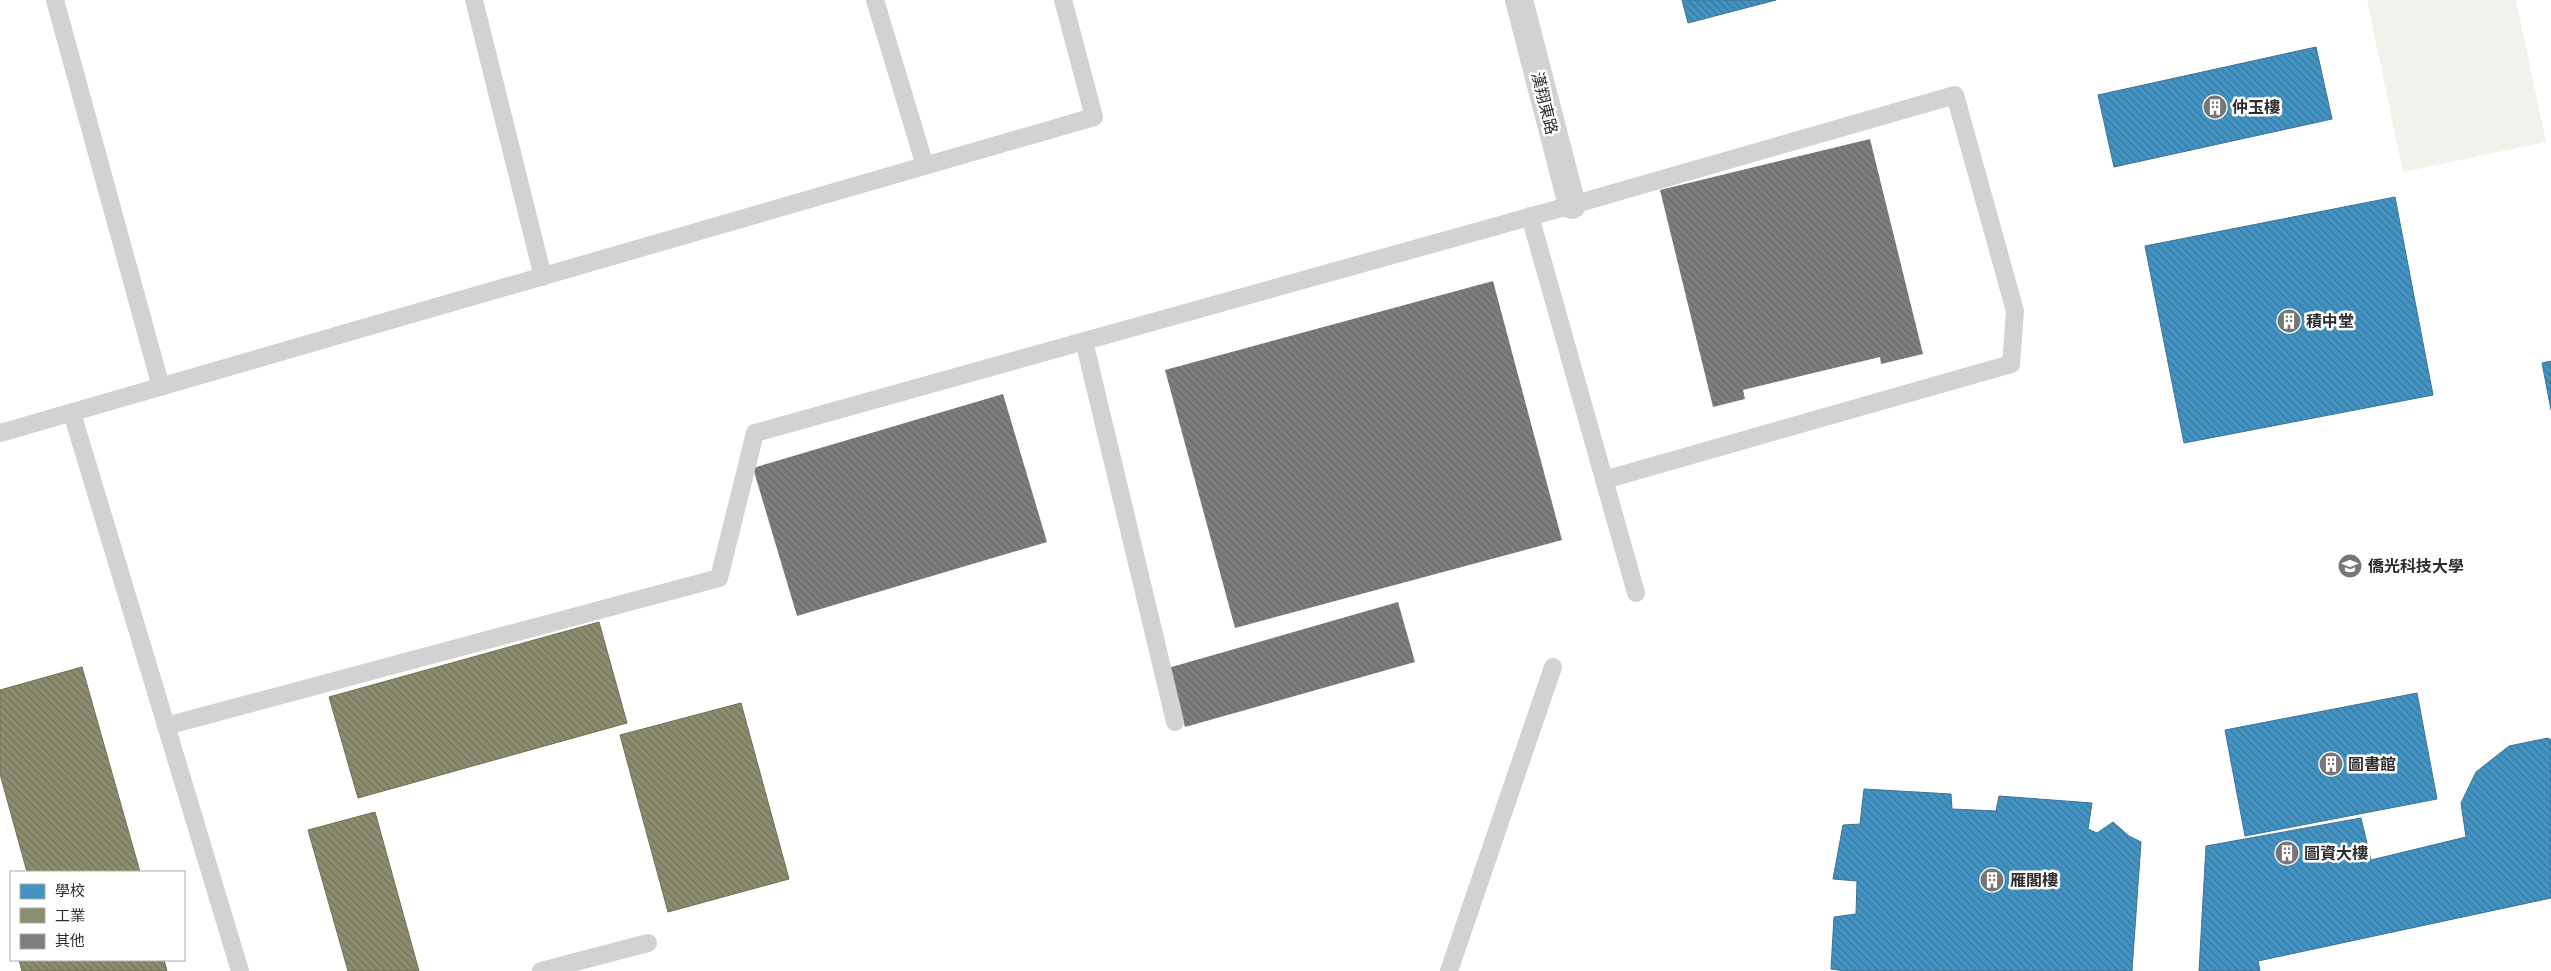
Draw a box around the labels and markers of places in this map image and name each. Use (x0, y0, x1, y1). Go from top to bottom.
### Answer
building icon: 仲玉樓 (2202, 94, 2228, 120)
place label: 仲玉樓 (2232, 96, 2280, 118)
building icon: 積中堂 (2276, 308, 2302, 334)
place label: 積中堂 (2306, 310, 2354, 332)
school or university icon: 僑光科技大學 (2337, 553, 2363, 579)
place label: 僑光科技大學 (2368, 555, 2464, 577)
building icon: 圖書館 (2318, 751, 2344, 777)
place label: 圖書館 (2348, 753, 2396, 775)
building icon: 圖資大樓 (2274, 840, 2300, 866)
place label: 圖資大樓 (2304, 842, 2368, 864)
building icon: 雁閣樓 (1979, 867, 2005, 893)
place label: 雁閣樓 (2010, 869, 2058, 891)

